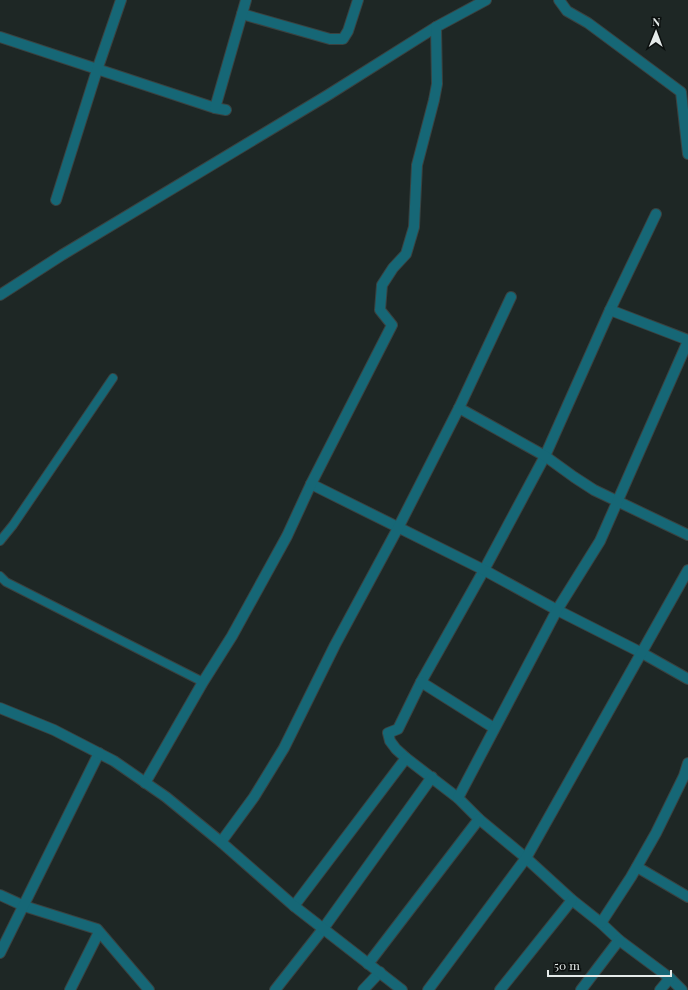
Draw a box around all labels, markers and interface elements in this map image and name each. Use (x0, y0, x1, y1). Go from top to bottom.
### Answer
north arrow (636, 12, 676, 52)
text: N (652, 14, 660, 29)
scale bar (548, 952, 671, 978)
text: 50 m (554, 957, 580, 973)

